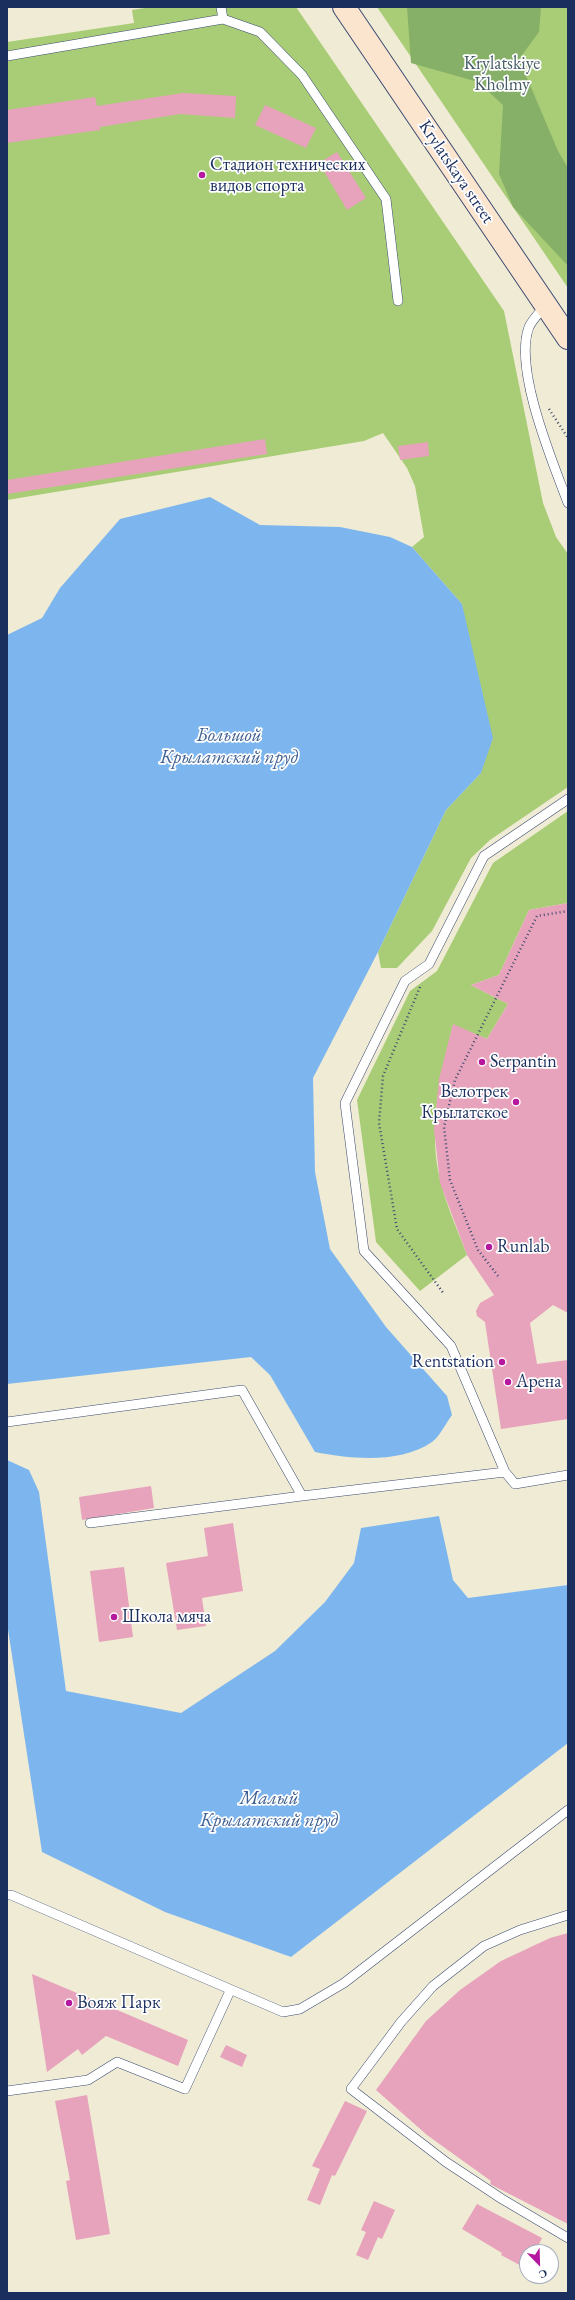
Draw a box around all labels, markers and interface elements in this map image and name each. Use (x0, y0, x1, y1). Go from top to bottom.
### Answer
park label: Krylatskiye Kholmy (464, 53, 540, 96)
street label: Krylatskaya street (414, 116, 498, 228)
place label: Стадион технических видов спорта (210, 154, 365, 196)
marker: Стадион технических видов спорта (197, 170, 207, 180)
water label: Большой Крылатский пруд (160, 725, 298, 769)
place label: Serpantin (490, 1051, 557, 1073)
marker: Serpantin (477, 1057, 487, 1067)
place label: Велотрек Крылатское (421, 1081, 508, 1124)
marker: Велотрек Крылатское (511, 1097, 521, 1107)
place label: Runlab (497, 1236, 550, 1258)
marker: Runlab (484, 1242, 494, 1252)
place label: Rentstation (412, 1351, 494, 1373)
marker: Rentstation (497, 1357, 507, 1367)
place label: Арена (516, 1371, 561, 1393)
marker: Арена (503, 1377, 513, 1387)
place label: Школа мяча (122, 1606, 211, 1628)
marker: Школа мяча (109, 1612, 119, 1622)
water label: Малый Крылатский пруд (200, 1788, 338, 1832)
place label: Вояж Парк (77, 1992, 161, 2014)
marker: Вояж Парк (64, 1998, 74, 2008)
north arrow (519, 2244, 559, 2284)
text: С (537, 2266, 550, 2282)

